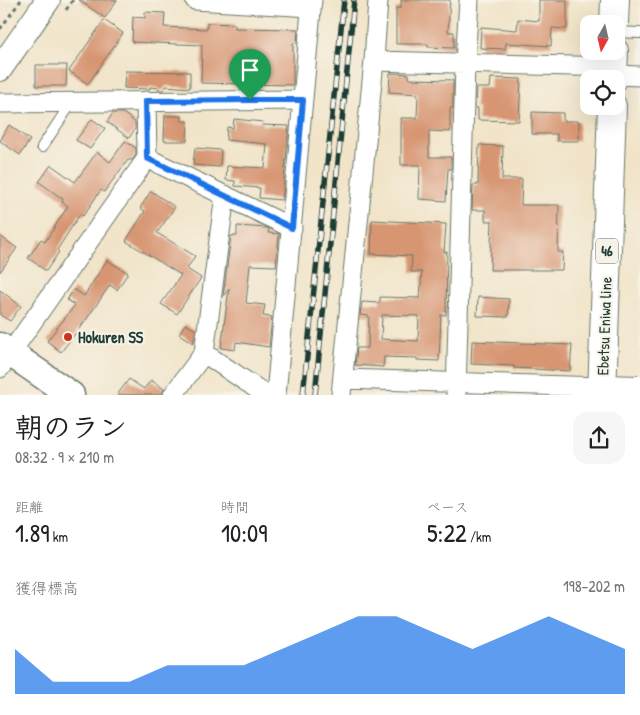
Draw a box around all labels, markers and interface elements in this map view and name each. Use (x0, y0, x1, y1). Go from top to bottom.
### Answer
north arrow (580, 15, 625, 60)
map controls (580, 15, 625, 115)
pin (229, 49, 271, 100)
icon: arrive (236, 56, 264, 84)
button: locate (580, 70, 625, 115)
road number: 46 (596, 238, 618, 264)
street label: Ebetsu Eniwa line (591, 276, 617, 376)
place label: Hokuren SS (78, 326, 144, 348)
marker: Hokuren SS (62, 331, 74, 343)
text: 朝のラン (15, 408, 127, 446)
button: share (573, 412, 625, 464)
text: 08:32 · 9 × 210 m (15, 446, 114, 468)
text: 距離 (15, 497, 43, 516)
text: 時間 (221, 497, 249, 516)
text: ペース (427, 497, 468, 516)
text: 1.89 (15, 516, 49, 550)
text: 10:09 (221, 516, 267, 550)
text: 5:22 (427, 516, 467, 550)
text: km (49, 527, 68, 546)
text: /km (467, 527, 491, 546)
text: 198–202 m (563, 575, 625, 597)
text: 獲得標高 (15, 577, 79, 599)

